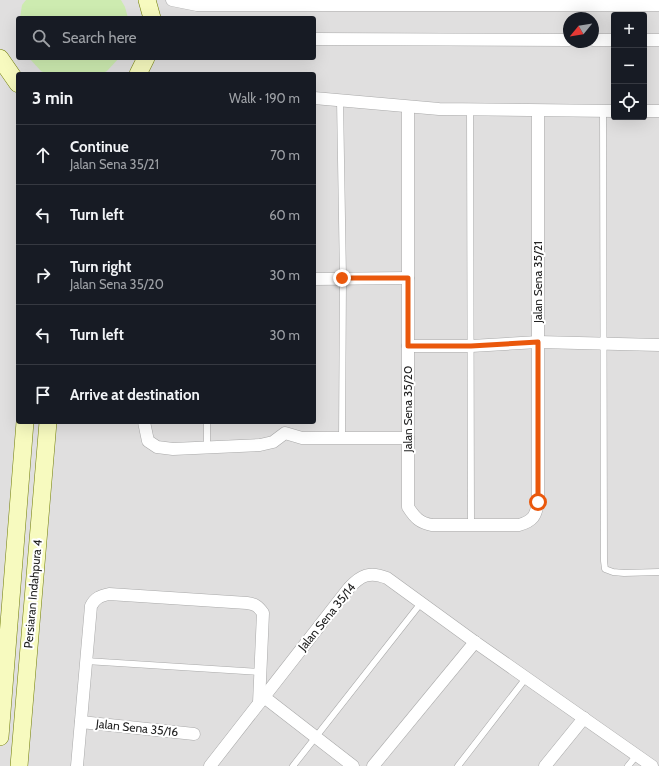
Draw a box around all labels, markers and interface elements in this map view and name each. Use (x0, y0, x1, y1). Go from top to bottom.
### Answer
north arrow (563, 12, 599, 48)
map controls (611, 12, 647, 120)
button: + (611, 12, 647, 48)
search box (16, 16, 316, 60)
icon: search (30, 27, 52, 49)
text: Search here (62, 29, 137, 47)
button: − (611, 48, 647, 84)
button: locate (611, 84, 647, 120)
text: 3 min (32, 88, 73, 108)
text: Walk · 190 m (229, 90, 300, 106)
text: Continue (70, 138, 129, 156)
icon: ahead (32, 144, 54, 166)
text: 70 m (270, 147, 300, 163)
text: Jalan Sena 35/21 (70, 156, 159, 172)
icon: left (32, 204, 54, 226)
text: Turn left (70, 206, 124, 224)
text: 60 m (269, 207, 300, 223)
street label: Jalan Sena 35/21 (530, 241, 545, 324)
text: Turn right (70, 258, 131, 276)
icon: right (32, 264, 54, 286)
text: 30 m (270, 267, 300, 283)
route end (333, 269, 351, 287)
text: Jalan Sena 35/20 (70, 276, 164, 292)
icon: left (32, 324, 54, 346)
text: Turn left (70, 326, 124, 344)
text: 30 m (270, 327, 300, 343)
street label: Jalan Sena 35/20 (400, 366, 415, 453)
icon: arrive (32, 384, 54, 406)
text: Arrive at destination (70, 386, 200, 404)
route start (529, 493, 547, 511)
street label: Persiaran Indahpura 4 (20, 539, 45, 649)
street label: Jalan Sena 35/14 (294, 580, 359, 654)
street label: Jalan Sena 35/16 (94, 716, 179, 739)

